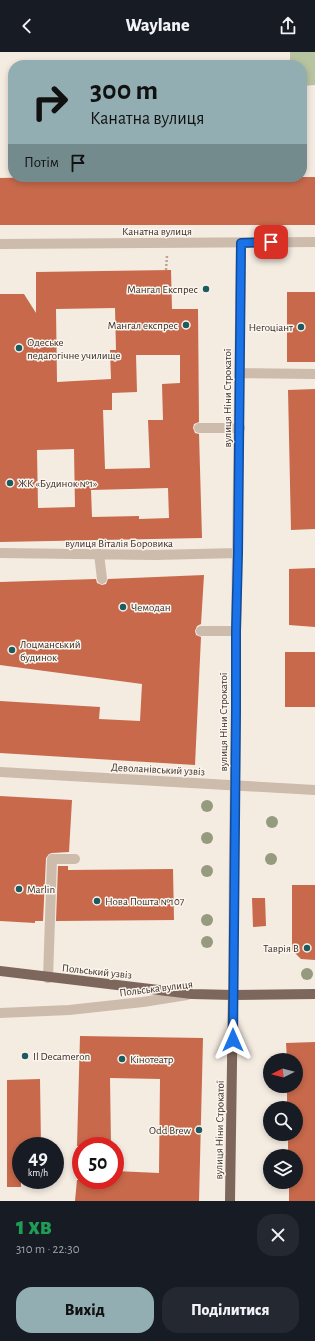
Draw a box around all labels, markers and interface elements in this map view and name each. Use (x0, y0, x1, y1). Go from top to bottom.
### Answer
icon: back (16, 15, 38, 37)
icon: share (277, 15, 299, 37)
text: Waylane (125, 17, 190, 35)
icon: right (24, 76, 76, 128)
text: 300 m (90, 77, 158, 105)
text: Канатна вулиця (90, 110, 204, 128)
icon: arrive (67, 152, 89, 174)
text: Потім (24, 155, 59, 170)
pin (254, 225, 288, 259)
street label: Канатна вулиця (122, 226, 192, 237)
icon: arrive (260, 231, 282, 253)
place label: Мангал Експрес (127, 284, 198, 295)
marker: Мангал Експрес (201, 284, 211, 294)
place label: Мангал експрес (108, 320, 178, 331)
marker: Мангал експрес (181, 320, 191, 330)
place label: Негоціант (248, 322, 293, 333)
marker: Негоціант (296, 322, 306, 332)
place label: Одеське педагогічне училище (27, 337, 121, 361)
marker: Одеське педагогічне училище (14, 343, 24, 353)
street label: вулиця Ніни Строкатої (222, 348, 233, 447)
marker: ЖК «Будинок №1» (5, 478, 15, 488)
place label: ЖК «Будинок №1» (18, 478, 97, 489)
street label: вулиця Віталія Боровика (65, 538, 173, 549)
marker: Чемодан (118, 602, 128, 612)
place label: Чемодан (131, 602, 171, 613)
place label: Лоцманський будинок (20, 639, 80, 663)
marker: Лоцманський будинок (7, 645, 17, 655)
street label: вулиця Ніни Строкатої (218, 672, 229, 771)
street label: Деволанівський узвіз (111, 762, 205, 777)
marker: Marlin (14, 884, 24, 894)
place label: Marlin (27, 884, 55, 895)
marker: Нова Пошта №107 (92, 896, 102, 906)
place label: Нова Пошта №107 (105, 896, 185, 907)
place label: Таврія В (263, 943, 299, 954)
marker: Таврія В (302, 943, 312, 953)
street label: Польський узвіз (61, 962, 132, 981)
street label: Польська вулиця (119, 979, 193, 998)
position arrow (212, 1019, 254, 1061)
marker: Il Decameron (20, 1051, 30, 1061)
place label: Il Decameron (33, 1051, 90, 1062)
north arrow (263, 1053, 303, 1093)
map controls (263, 1053, 303, 1189)
marker: Кінотеатр (117, 1054, 127, 1064)
place label: Кінотеатр (130, 1054, 174, 1065)
street label: вулиця Ніни Строкатої (213, 1080, 226, 1180)
button: search (263, 1101, 303, 1141)
place label: Odd Brew (149, 1125, 192, 1136)
marker: Odd Brew (194, 1125, 204, 1135)
speed limit sign: 50 (72, 1137, 124, 1189)
text: 49 (28, 1148, 48, 1168)
button: layers (263, 1149, 303, 1189)
text: km/h (28, 1168, 48, 1178)
button: close (257, 1214, 299, 1256)
text: 1 хв (16, 1215, 52, 1239)
text: 310 m · 22:30 (16, 1243, 80, 1256)
button: Вихід (16, 1287, 154, 1333)
button: Поділитися (162, 1287, 299, 1333)

